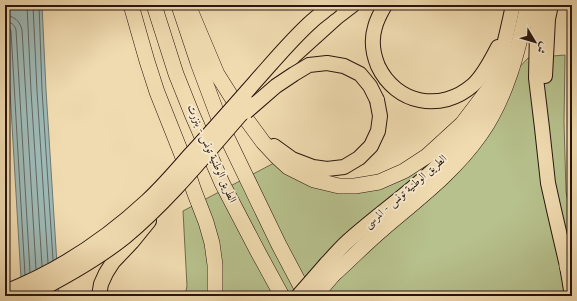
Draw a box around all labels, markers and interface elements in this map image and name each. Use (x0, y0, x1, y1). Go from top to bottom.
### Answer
north arrow (515, 22, 555, 62)
text: ش (534, 40, 549, 55)
street label: الطريق الوطنية تونس - بنزرت (183, 103, 238, 205)
street label: الطريق الوطنية تونس - المرسى (363, 153, 450, 231)

